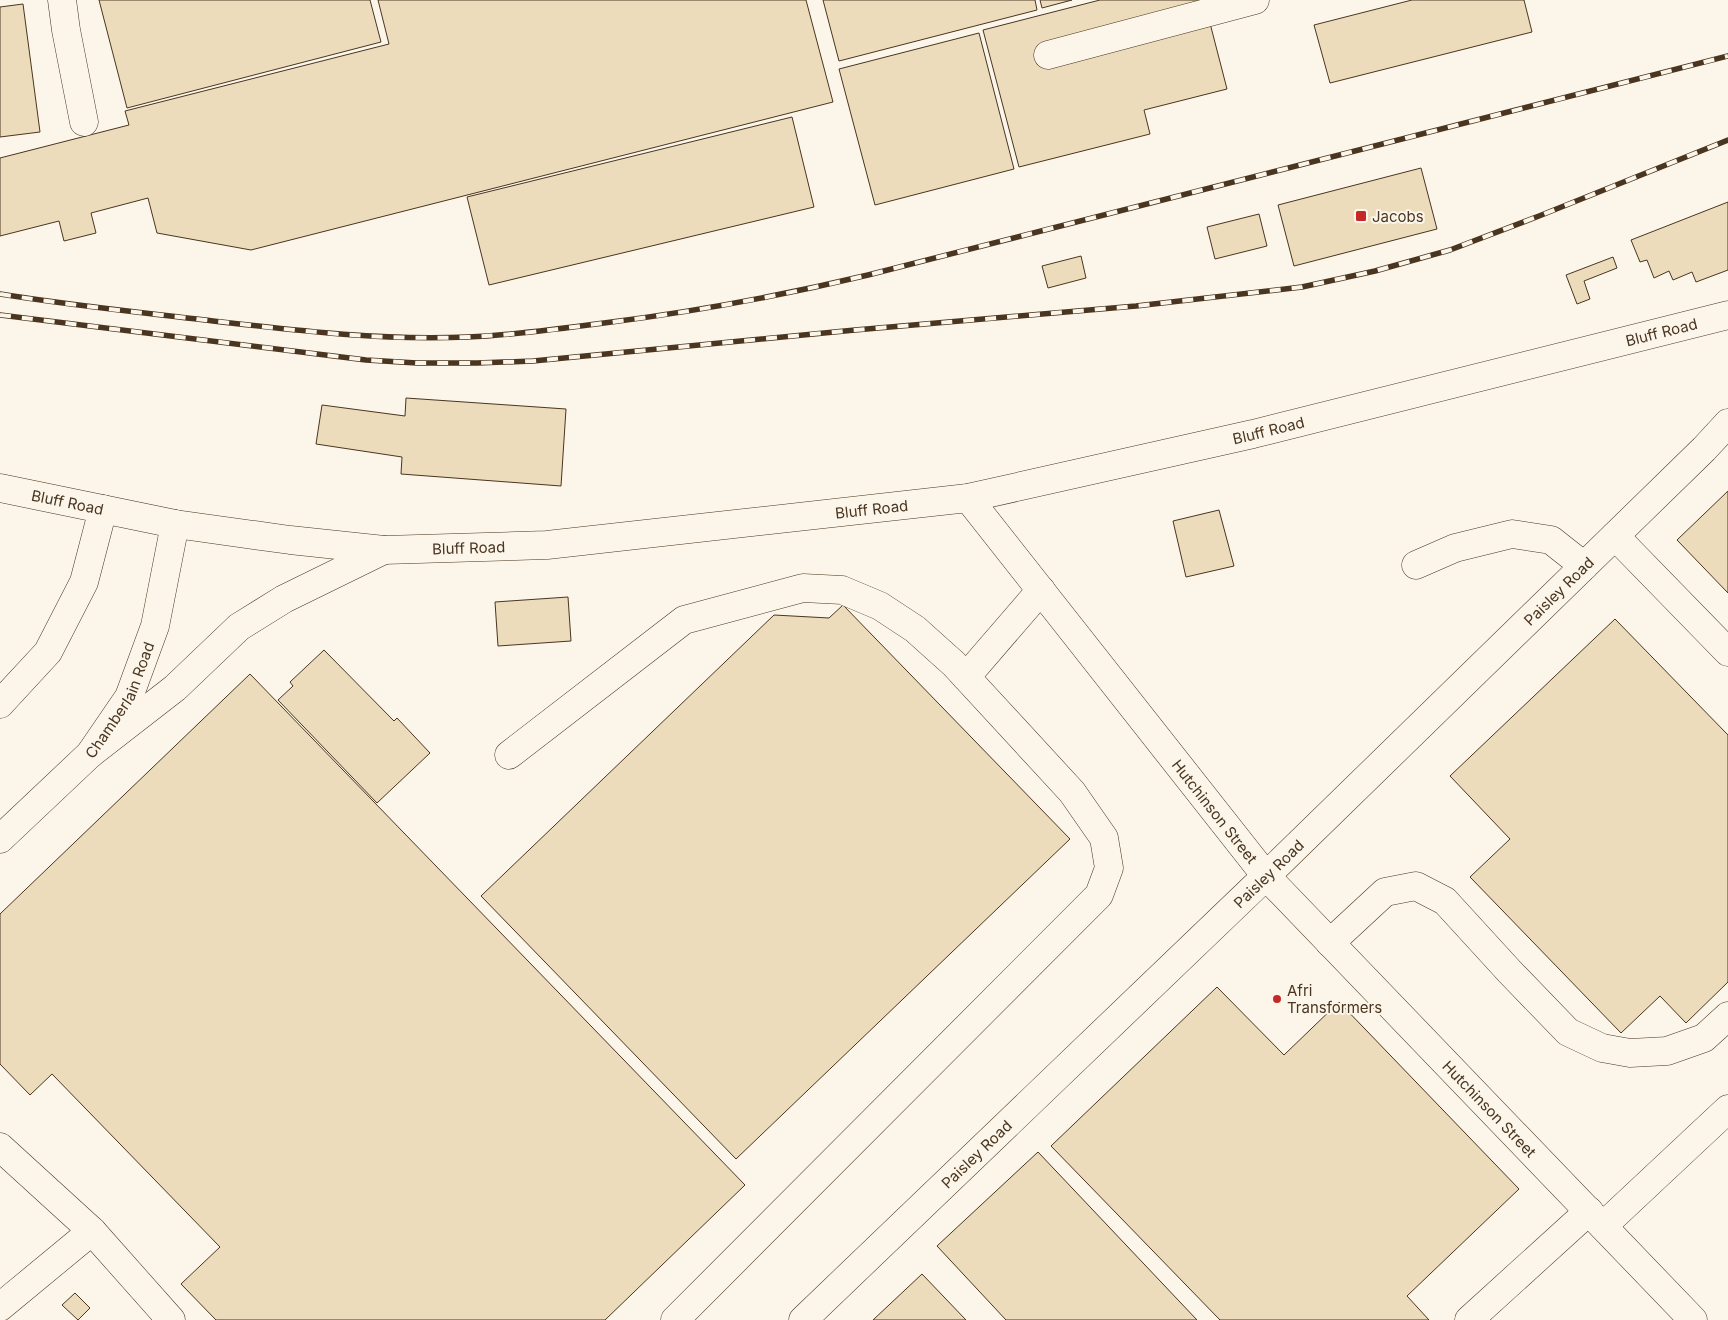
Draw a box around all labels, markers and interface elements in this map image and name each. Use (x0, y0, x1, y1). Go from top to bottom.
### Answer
place label: Jacobs (1372, 207, 1424, 226)
marker: Jacobs (1354, 209, 1368, 223)
street label: Bluff Road (1623, 314, 1699, 350)
street label: Bluff Road (1231, 412, 1306, 448)
street label: Bluff Road (30, 485, 105, 519)
street label: Bluff Road (834, 495, 909, 522)
street label: Bluff Road (432, 537, 506, 558)
street label: Paisley Road (1519, 552, 1598, 629)
street label: Chamberlain Road (81, 639, 158, 762)
street label: Hutchinson Street (1168, 756, 1262, 867)
street label: Paisley Road (1229, 835, 1308, 912)
place label: Afri Transformers (1287, 981, 1382, 1017)
marker: Afri Transformers (1271, 993, 1283, 1005)
street label: Hutchinson Street (1439, 1056, 1541, 1161)
street label: Paisley Road (937, 1116, 1015, 1192)

